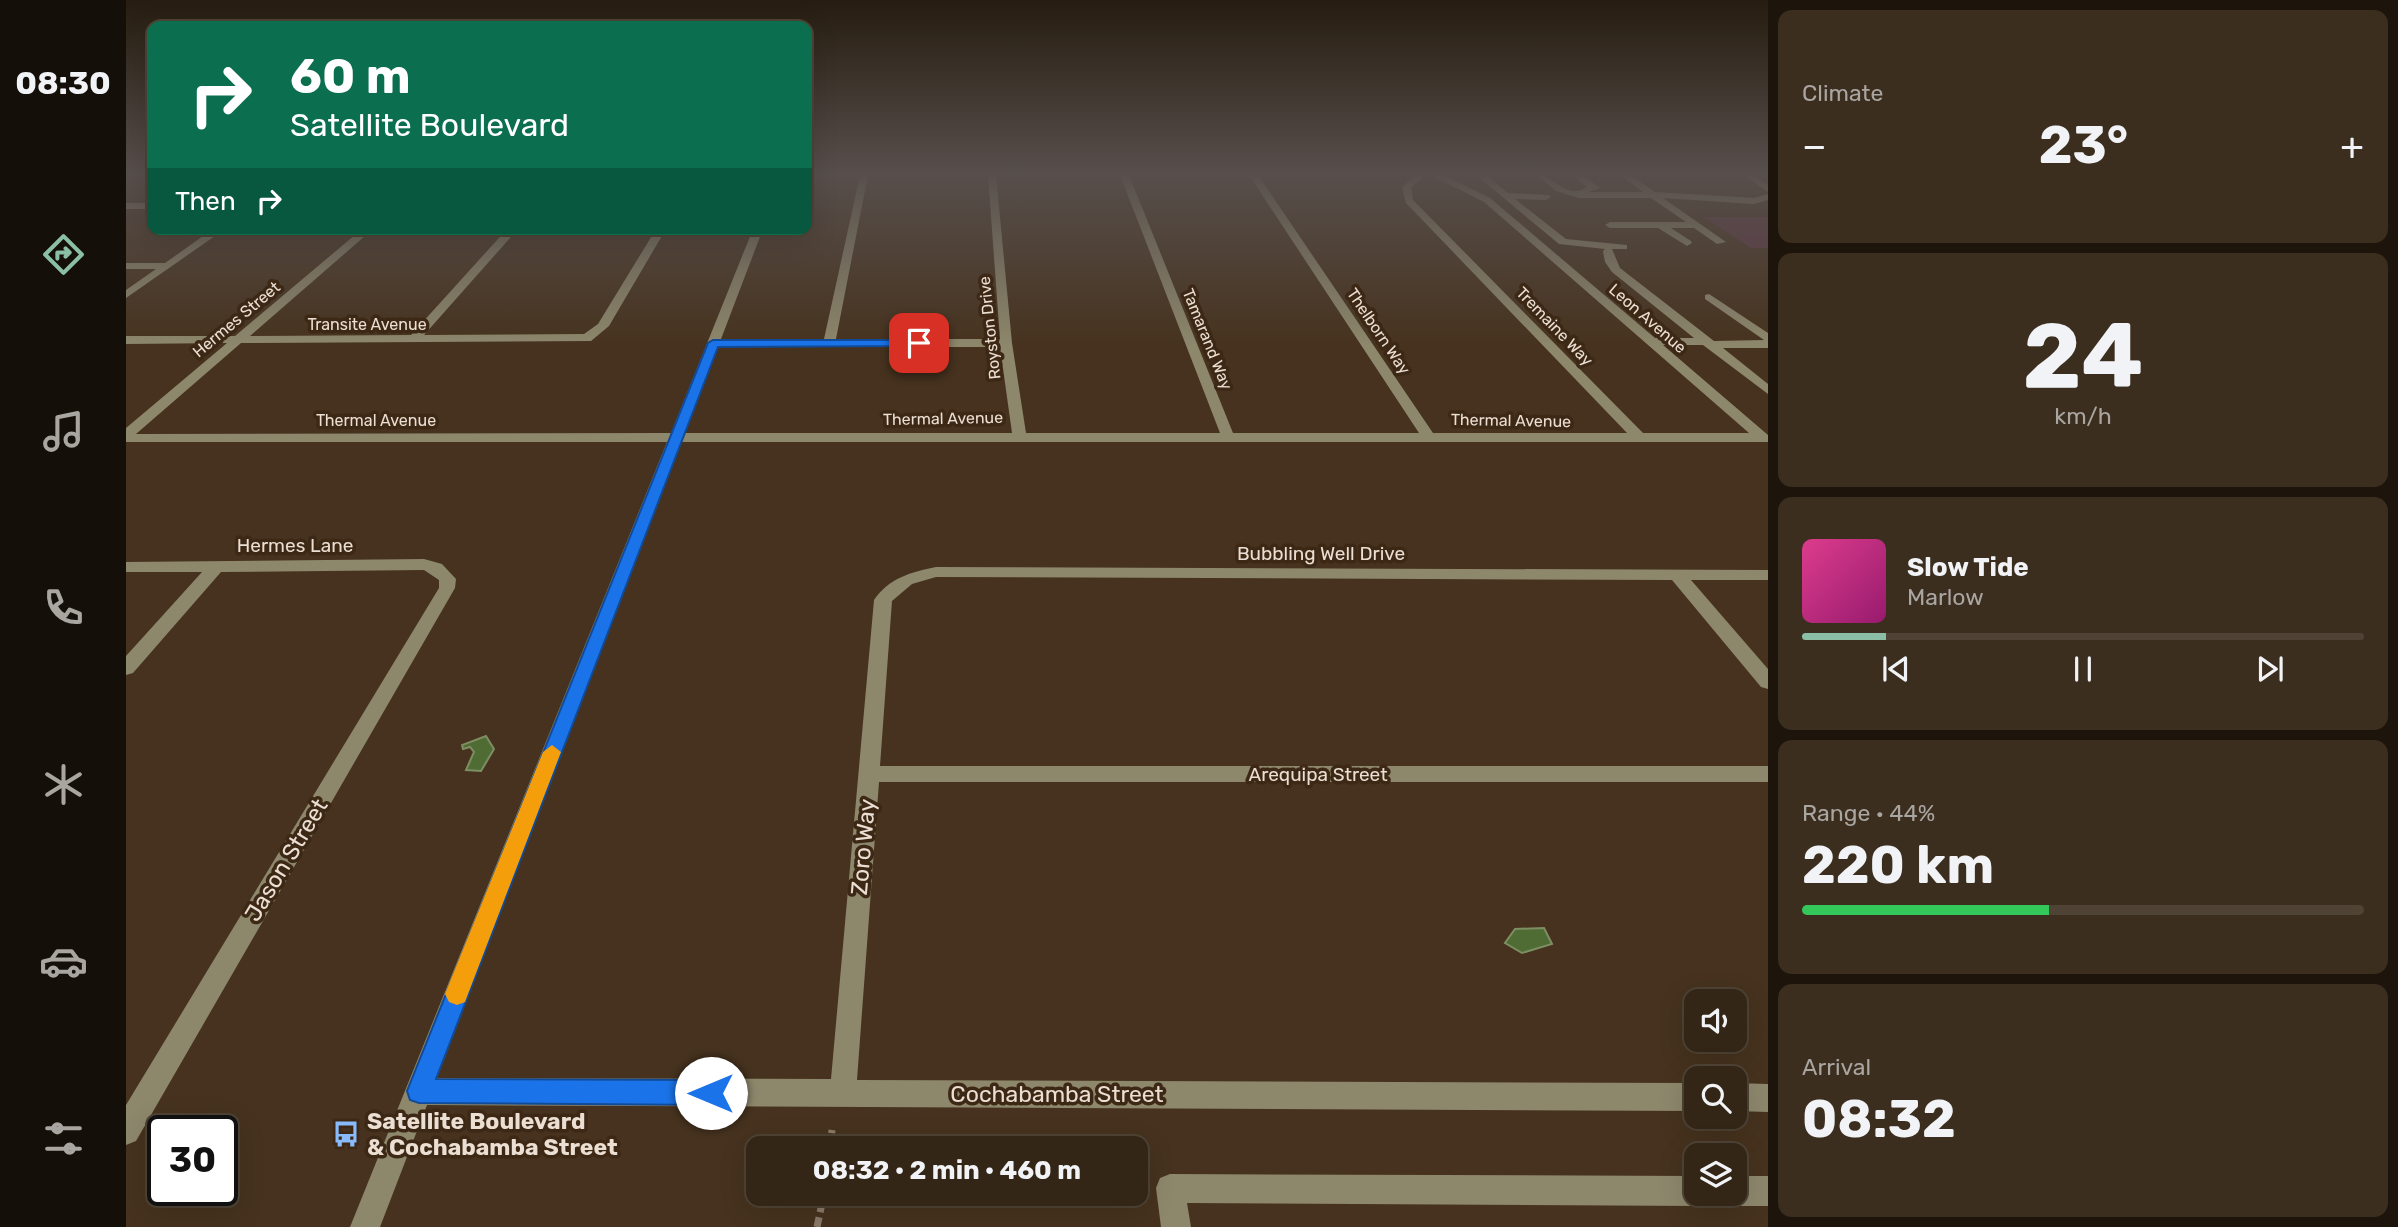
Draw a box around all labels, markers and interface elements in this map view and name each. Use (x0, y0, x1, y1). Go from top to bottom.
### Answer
text: 60 m (290, 47, 411, 105)
icon: right (175, 49, 266, 140)
text: 08:30 (15, 64, 111, 102)
text: Climate (1802, 79, 1883, 107)
text: Satellite Boulevard (290, 106, 569, 144)
text: 23° (2039, 114, 2128, 176)
text: − (1802, 123, 1827, 169)
text: + (2340, 123, 2364, 169)
icon: right (250, 182, 288, 220)
text: Then (175, 186, 236, 217)
icon: directions (39, 230, 88, 279)
street label: Royston Drive (975, 275, 1004, 380)
street label: Hermes Street (189, 277, 284, 361)
street label: Leon Avenue (1605, 280, 1690, 357)
street label: Tremaine Way (1512, 283, 1597, 370)
street label: Thelborn Way (1343, 285, 1414, 378)
street label: Tamarand Way (1179, 286, 1236, 393)
text: 24 (2023, 302, 2143, 410)
pin (889, 313, 949, 373)
street label: Transite Avenue (307, 315, 427, 334)
icon: arrive (900, 324, 938, 362)
text: km/h (2054, 402, 2112, 430)
icon: music (39, 407, 88, 456)
street label: Thermal Avenue (883, 408, 1003, 429)
street label: Thermal Avenue (1451, 410, 1571, 431)
street label: Thermal Avenue (316, 411, 436, 430)
street label: Hermes Lane (237, 534, 353, 557)
street label: Bubbling Well Drive (1237, 542, 1405, 565)
text: Slow Tide (1907, 552, 2029, 583)
icon: phone (39, 583, 88, 632)
text: Marlow (1907, 583, 1984, 611)
icon: previous (1877, 650, 1915, 688)
icon: pause (2064, 650, 2102, 688)
icon: next (2251, 650, 2289, 688)
icon: climate (39, 760, 88, 809)
street label: Arequipa Street (1248, 763, 1388, 786)
street label: Jason Street (238, 794, 334, 926)
street label: Zoro Way (845, 797, 881, 896)
text: Range · 44% (1802, 799, 1935, 827)
text: 220 km (1802, 834, 1994, 896)
icon: car (39, 937, 88, 986)
map controls (1684, 989, 1747, 1206)
button: sound (1684, 989, 1747, 1052)
text: Arrival (1802, 1053, 1871, 1081)
position arrow (674, 1056, 748, 1130)
button: search (1684, 1066, 1747, 1129)
street label: Cochabamba Street (950, 1080, 1164, 1108)
text: 08:32 (1802, 1088, 1956, 1150)
place label: Satellite Boulevard & Cochabamba Street (367, 1107, 618, 1161)
icon: filters (39, 1114, 88, 1163)
speed limit sign: 30 (147, 1115, 238, 1206)
bus stop icon: Satellite Boulevard & Cochabamba Street (331, 1119, 361, 1149)
button: layers (1684, 1143, 1747, 1206)
text: 08:32 · 2 min · 460 m (813, 1155, 1081, 1186)

